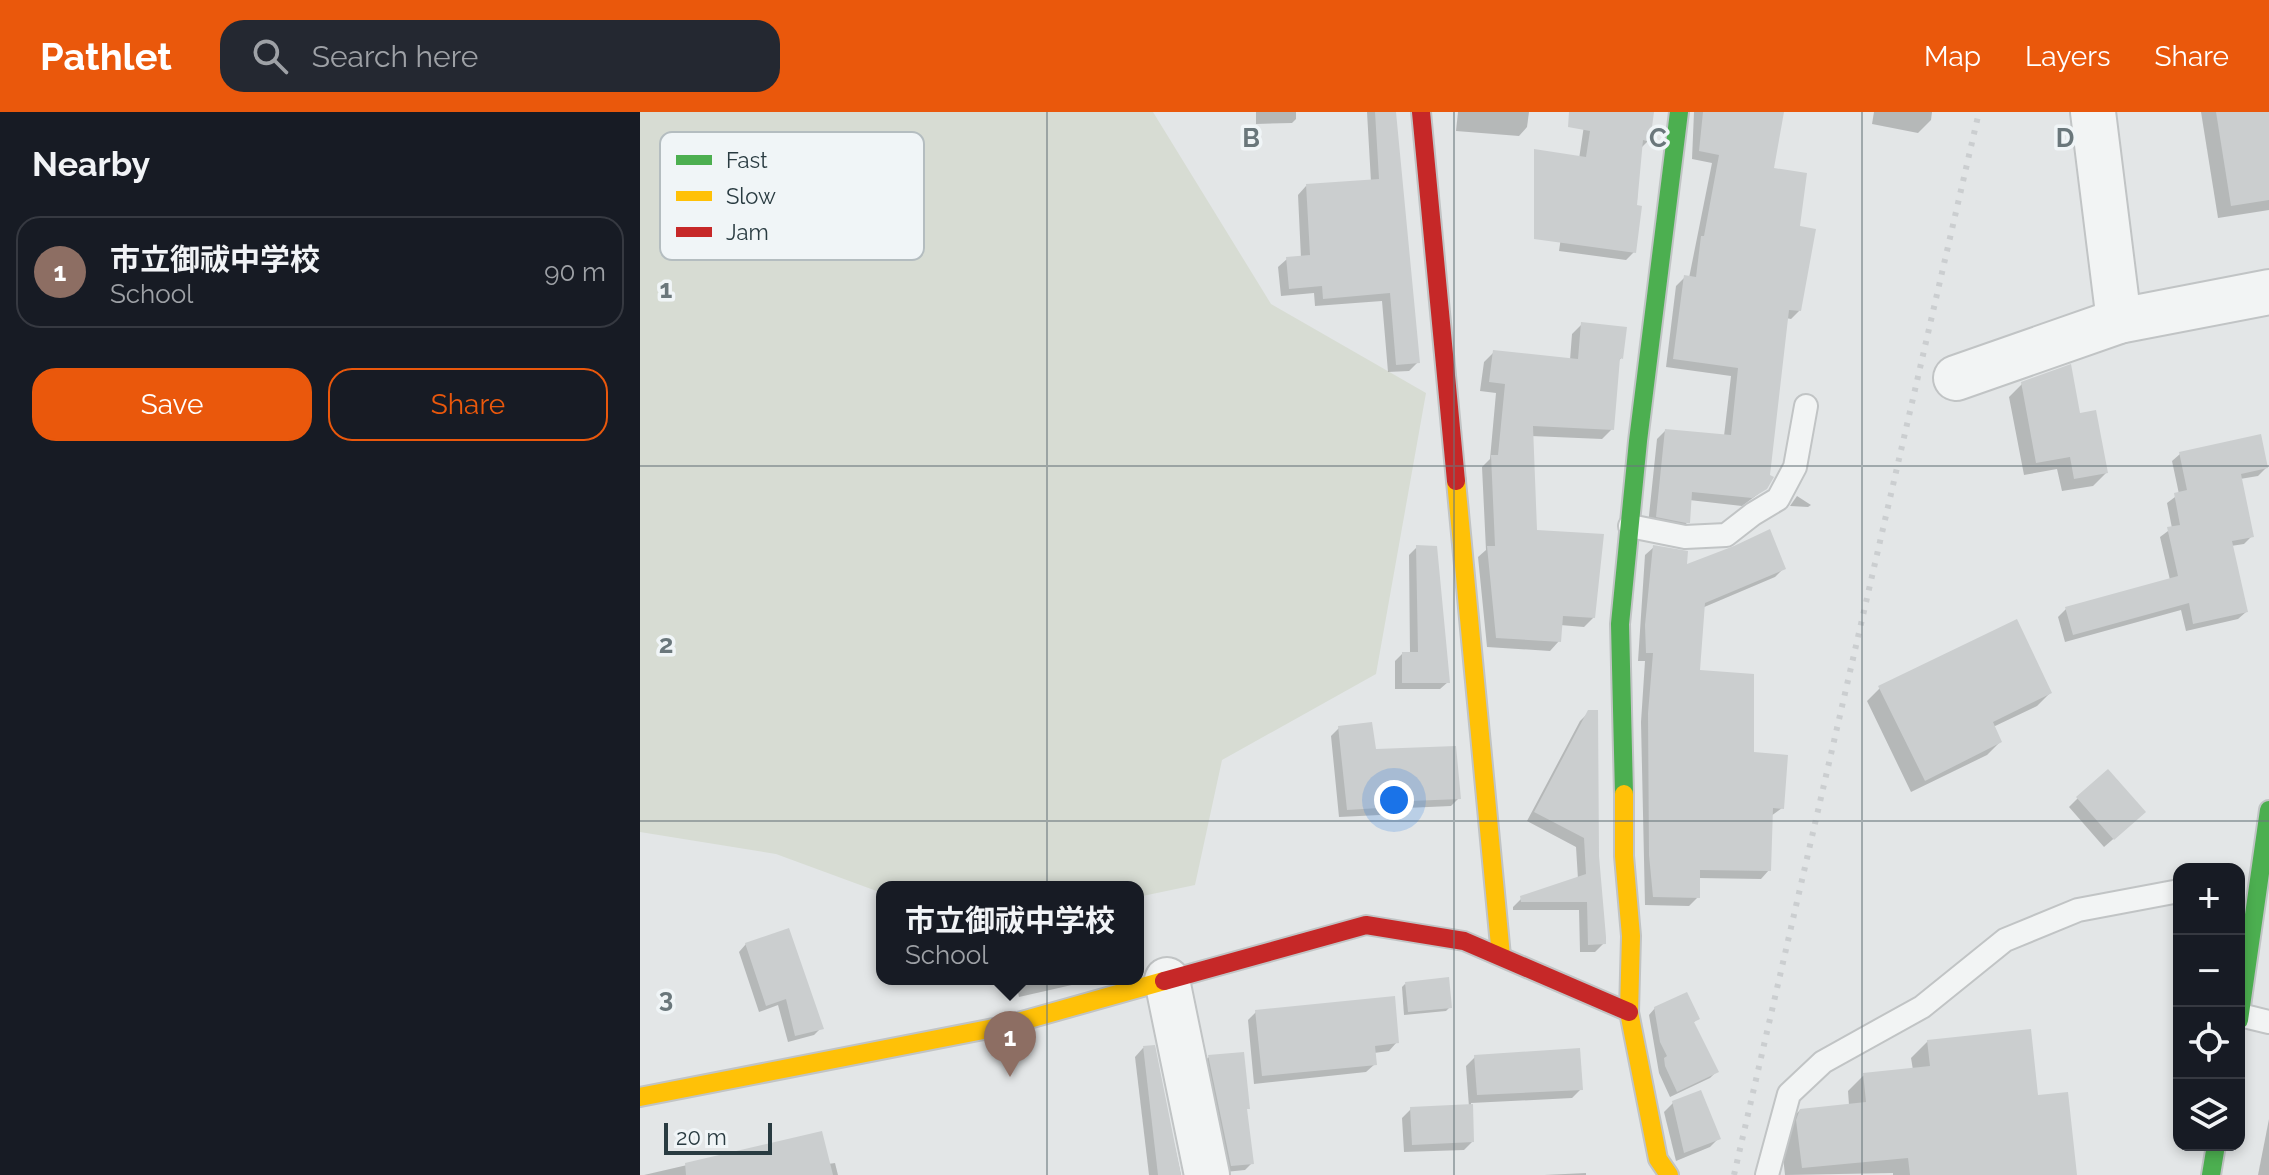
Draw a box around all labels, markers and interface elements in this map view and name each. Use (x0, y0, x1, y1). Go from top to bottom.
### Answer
search box (220, 20, 780, 92)
text: Pathlet (40, 34, 172, 79)
icon: search (248, 34, 292, 78)
text: Search here (312, 39, 478, 74)
text: Map (1924, 40, 1981, 73)
text: Layers (2025, 40, 2111, 73)
text: Share (2155, 40, 2229, 73)
text: B (1242, 123, 1260, 153)
text: C (1649, 123, 1667, 153)
text: D (2056, 123, 2074, 153)
legend (660, 132, 924, 260)
text: Nearby (32, 144, 150, 184)
text: Fast (726, 147, 768, 173)
text: Slow (726, 183, 776, 209)
text: Jam (726, 219, 769, 245)
text: 市立御祓中学校 (110, 242, 320, 277)
text: 1 (54, 257, 66, 287)
text: 90 m (544, 257, 606, 287)
text: 1 (660, 274, 673, 304)
text: School (110, 279, 193, 309)
button: Save (32, 368, 312, 441)
button: Share (328, 368, 608, 441)
text: 2 (659, 629, 673, 659)
your location (1374, 780, 1414, 820)
map controls (2173, 863, 2245, 1151)
button: + (2173, 863, 2245, 935)
popup (876, 881, 1144, 985)
text: 市立御祓中学校 (905, 903, 1115, 938)
button: − (2173, 935, 2245, 1007)
text: School (905, 940, 988, 970)
text: 3 (659, 983, 673, 1013)
button: locate (2173, 1007, 2245, 1079)
pin: 1 (984, 1011, 1036, 1077)
button: layers (2173, 1079, 2245, 1151)
scale bar (664, 1119, 772, 1155)
text: 20 m (676, 1124, 727, 1150)

